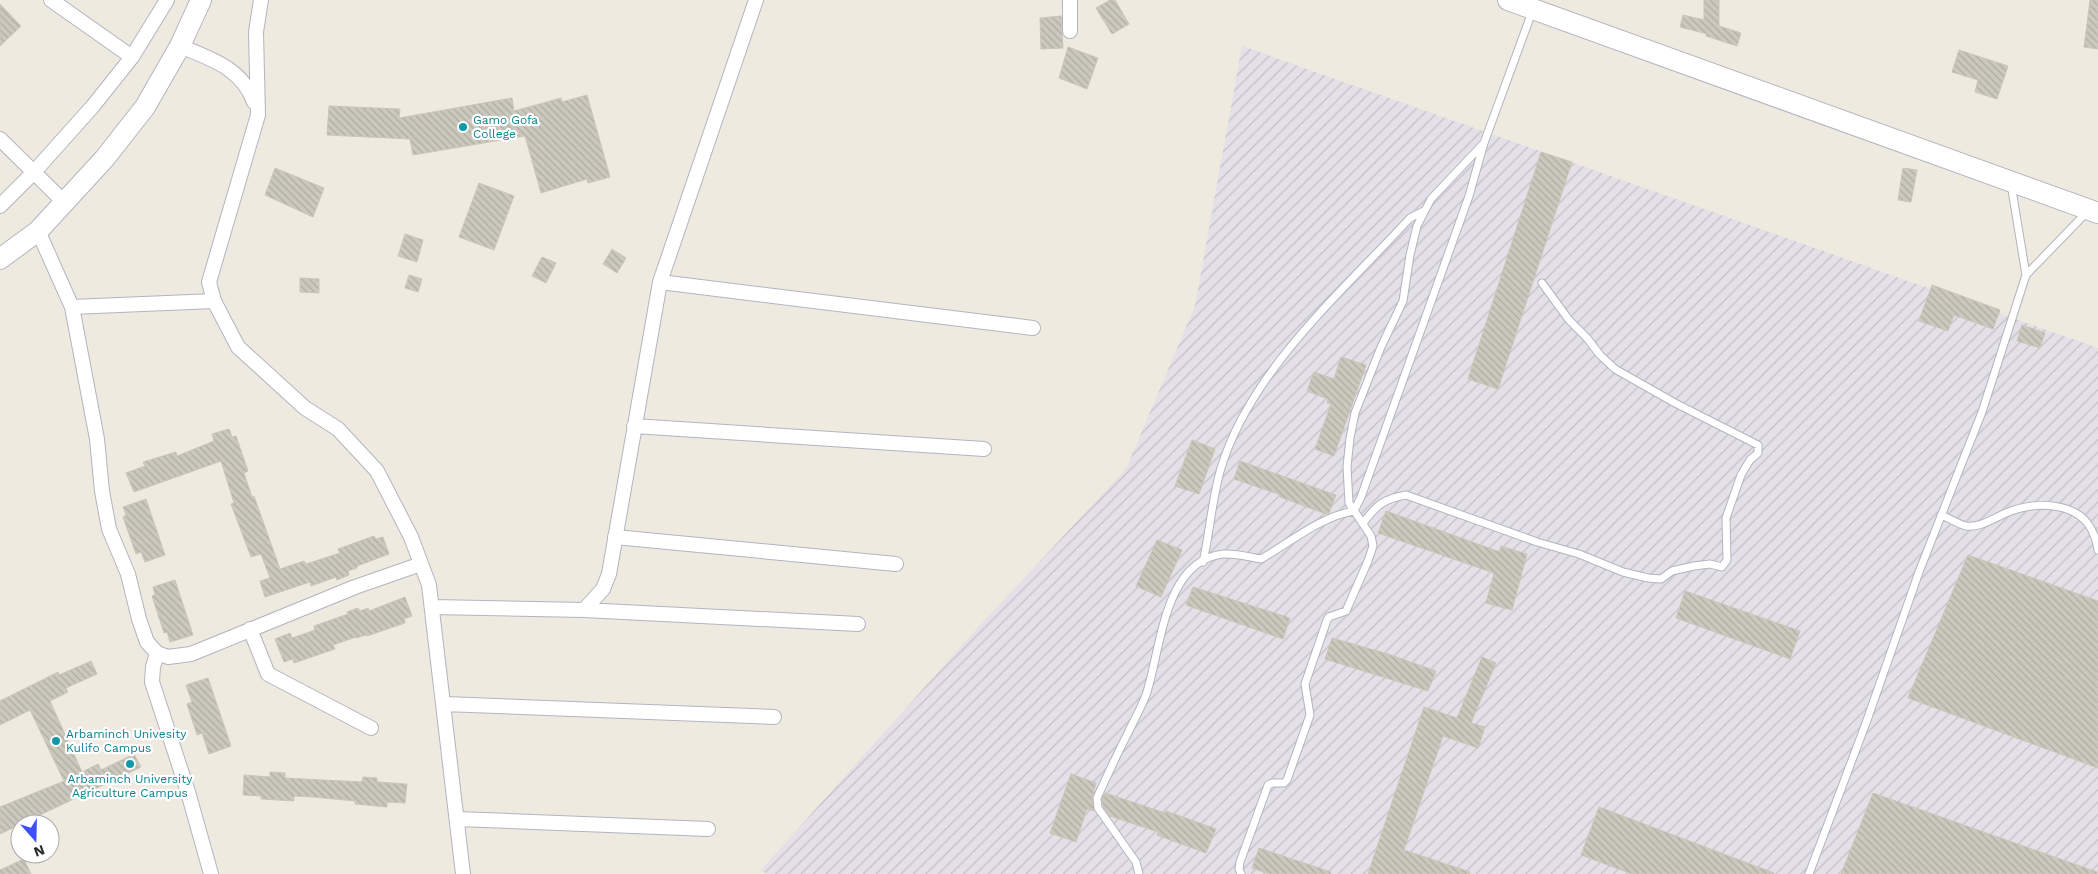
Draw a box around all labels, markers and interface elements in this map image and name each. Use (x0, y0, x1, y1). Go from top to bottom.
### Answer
place label: Gamo Gofa College (473, 113, 538, 141)
marker: Gamo Gofa College (457, 121, 469, 133)
place label: Arbaminch Univesity Kulifo Campus (66, 727, 187, 755)
marker: Arbaminch Univesity Kulifo Campus (50, 735, 62, 747)
marker: Arbaminch University Agriculture Campus (124, 758, 136, 770)
place label: Arbaminch University Agriculture Campus (67, 772, 193, 800)
north arrow (10, 814, 60, 864)
text: N (32, 842, 47, 861)

